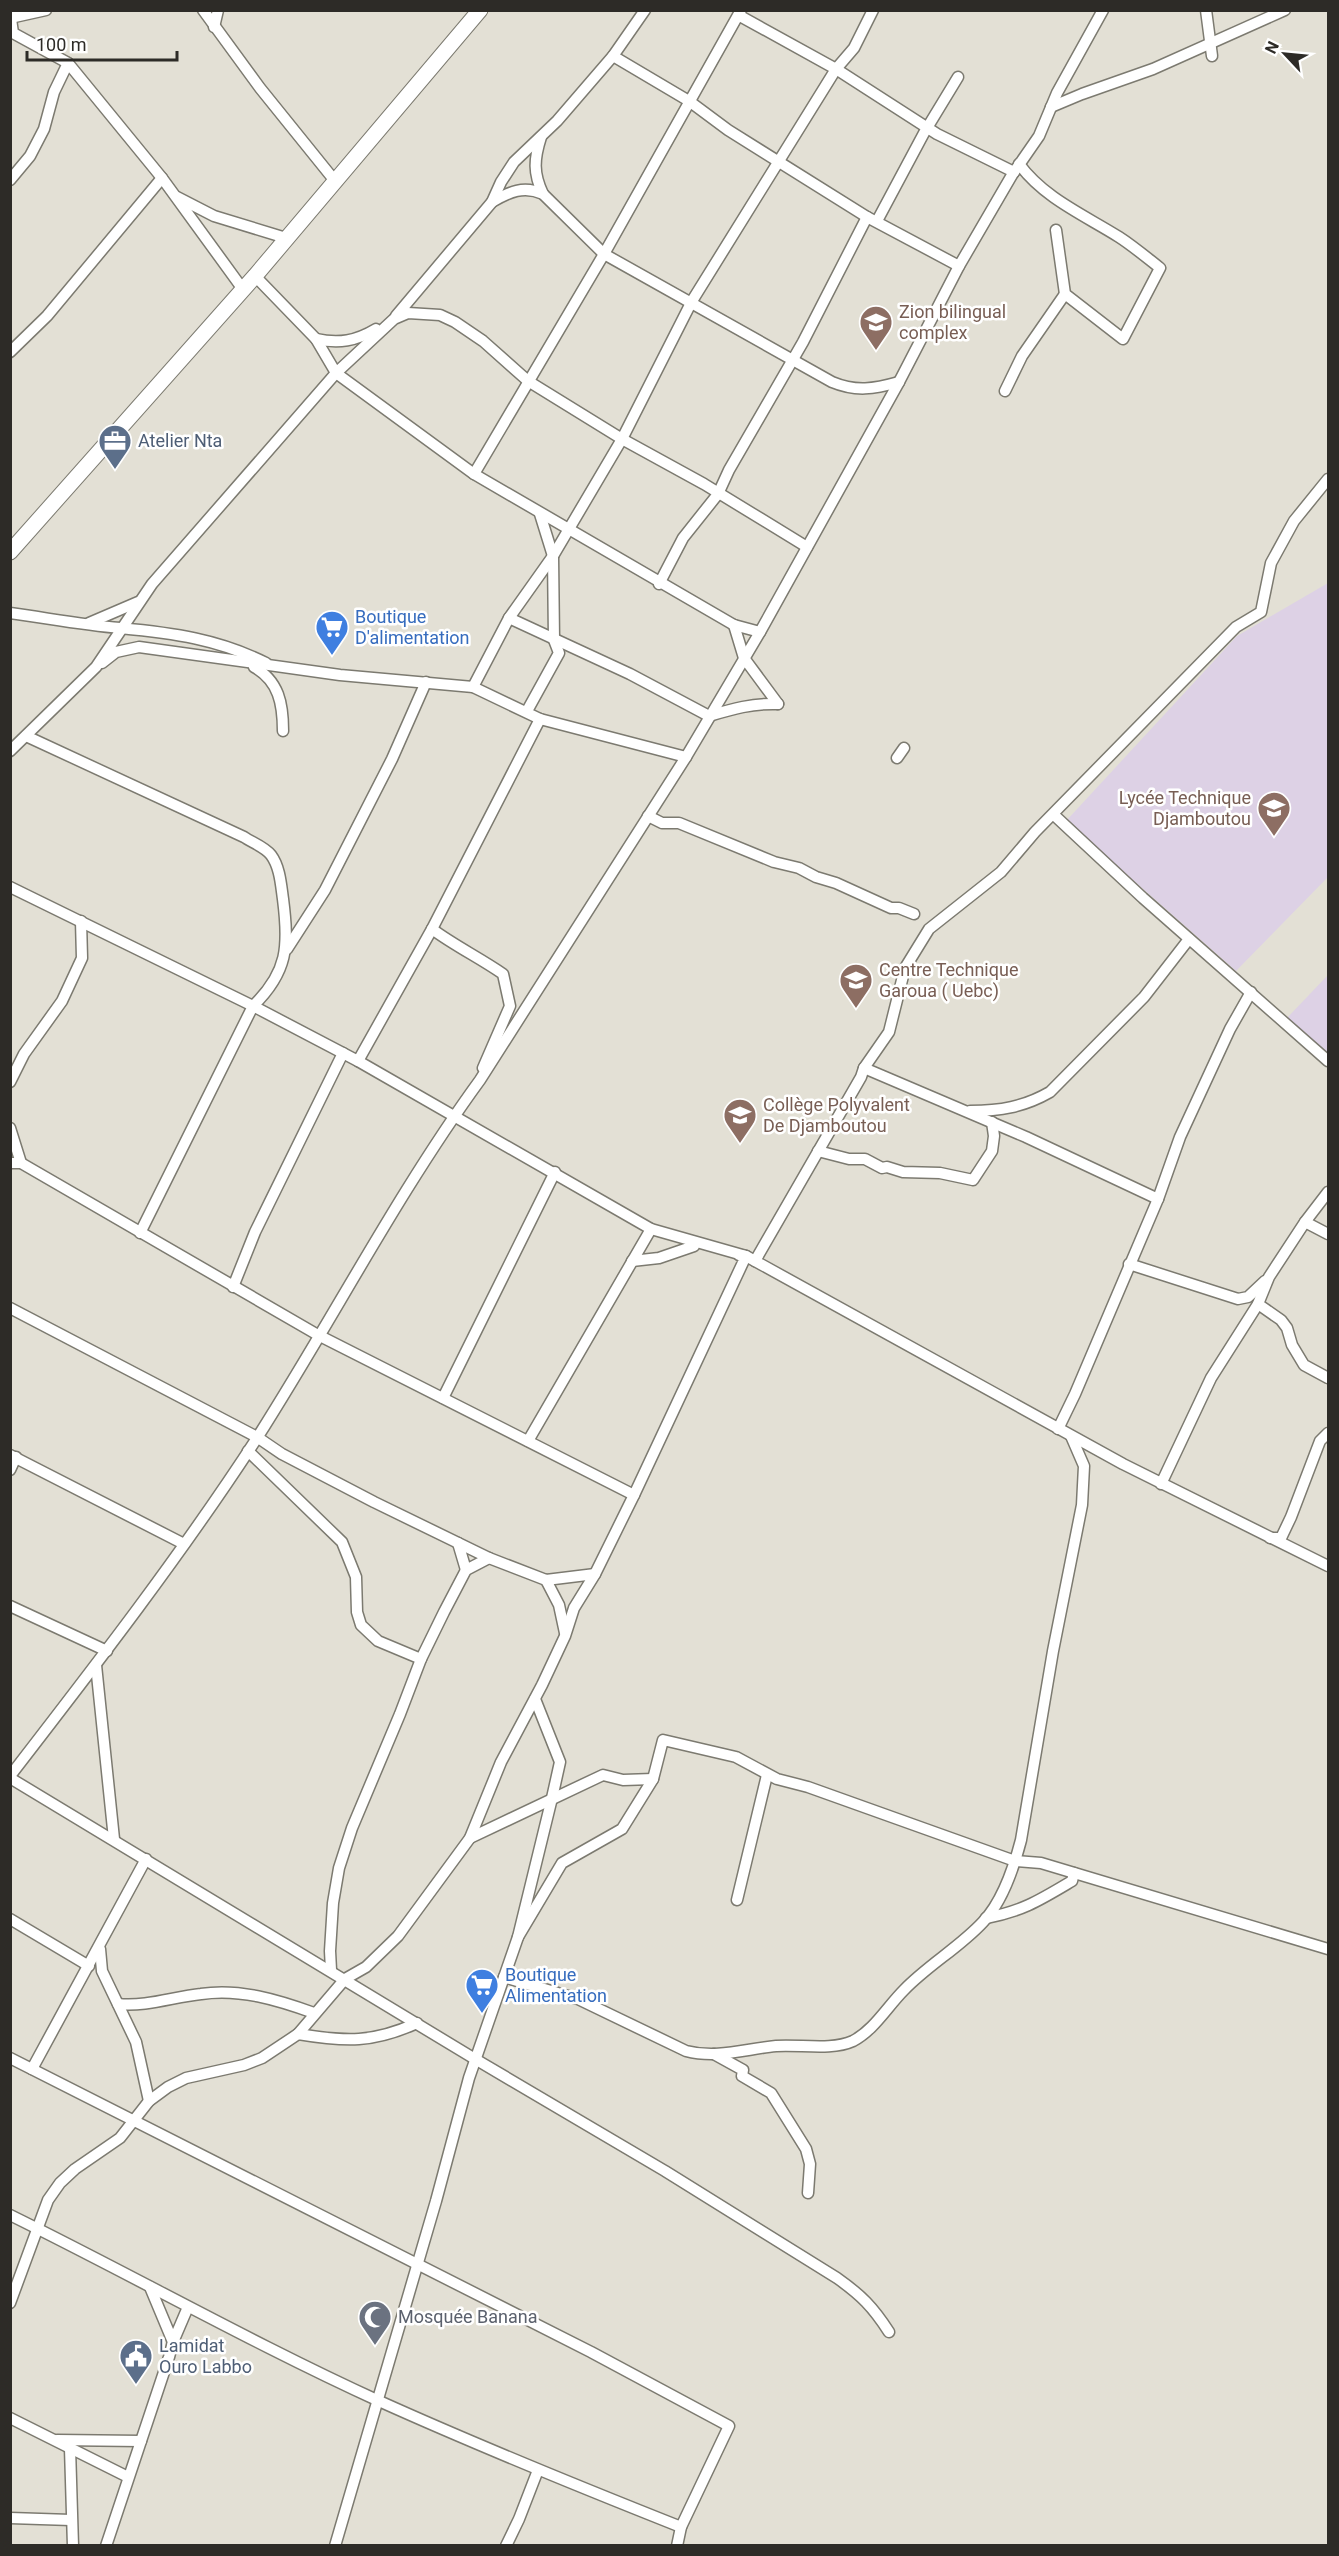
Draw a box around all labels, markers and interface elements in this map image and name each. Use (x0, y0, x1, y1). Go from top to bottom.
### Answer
scale bar (27, 24, 177, 62)
north arrow (1255, 24, 1315, 84)
text: 100 m (36, 34, 87, 55)
text: N (1261, 38, 1283, 57)
place label: Zion bilingual complex (899, 301, 1006, 343)
school or university icon: Zion bilingual complex (858, 304, 894, 351)
office icon: Atelier Nta (97, 423, 133, 470)
place label: Atelier Nta (138, 430, 222, 451)
place label: Boutique D'alimentation (355, 606, 470, 648)
supermarket icon: Boutique D'alimentation (314, 609, 350, 656)
place label: Lycée Technique Djamboutou (1119, 787, 1251, 829)
school or university icon: Lycée Technique Djamboutou (1256, 790, 1292, 837)
place label: Centre Technique Garoua ( Uebc) (879, 959, 1018, 1002)
school or university icon: Centre Technique Garoua ( Uebc) (838, 962, 874, 1009)
place label: Collège Polyvalent De Djamboutou (763, 1094, 910, 1136)
school or university icon: Collège Polyvalent De Djamboutou (722, 1097, 758, 1144)
place label: Boutique Alimentation (505, 1964, 607, 2006)
supermarket icon: Boutique Alimentation (464, 1967, 500, 2014)
mosque icon: Mosquée Banana (357, 2299, 393, 2346)
place label: Mosquée Banana (398, 2306, 537, 2327)
place label: Lamidat Ouro Labbo (159, 2335, 252, 2377)
public building icon: Lamidat Ouro Labbo (118, 2338, 154, 2385)

